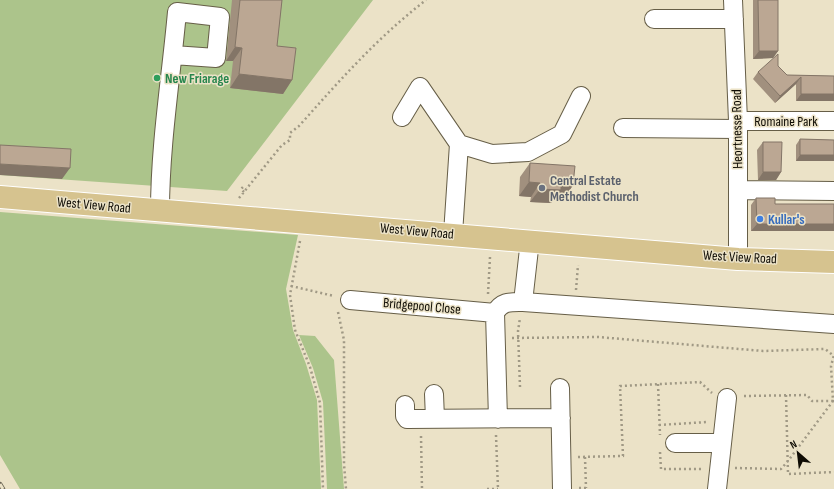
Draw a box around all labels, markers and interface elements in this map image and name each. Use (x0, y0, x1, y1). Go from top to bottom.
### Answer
place label: New Friarage (165, 70, 229, 87)
marker: New Friarage (152, 73, 162, 83)
street label: Heortnesse Road (728, 89, 746, 169)
street label: Romaine Park (754, 113, 818, 130)
place label: Central Estate Methodist Church (550, 172, 639, 205)
marker: Central Estate Methodist Church (537, 183, 547, 193)
street label: West View Road (56, 193, 132, 217)
place label: Kullar's (768, 211, 805, 228)
marker: Kullar's (755, 214, 765, 224)
street label: West View Road (379, 219, 455, 243)
street label: West View Road (703, 247, 778, 267)
street label: Bridgepool Close (382, 294, 462, 318)
north arrow (778, 433, 818, 473)
text: N (788, 437, 799, 452)

